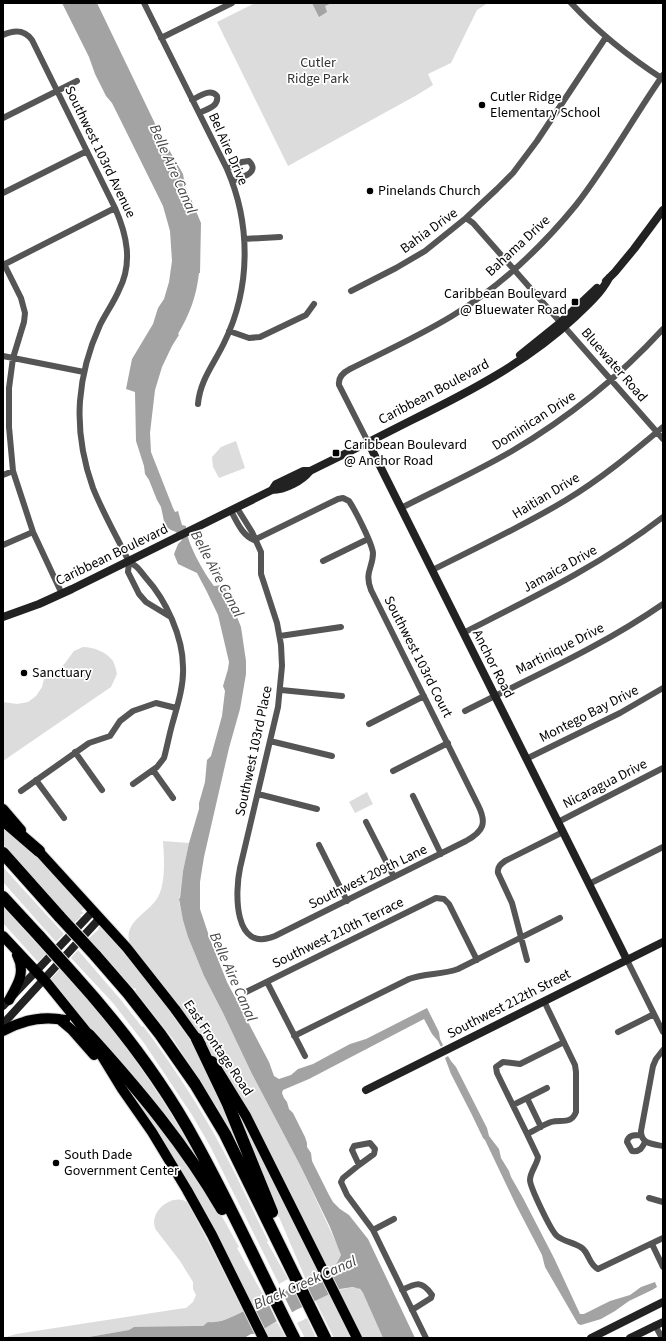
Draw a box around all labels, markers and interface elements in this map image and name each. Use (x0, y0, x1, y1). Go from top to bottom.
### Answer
park label: Cutler Ridge Park (287, 53, 349, 89)
street label: Southwest 103rd Avenue (59, 83, 141, 221)
place label: Cutler Ridge Elementary School (490, 87, 601, 123)
marker: Cutler Ridge Elementary School (477, 100, 487, 110)
street label: Bel Aire Drive (203, 110, 253, 188)
water label: Belle Aire Canal (144, 121, 202, 217)
place label: Pinelands Church (378, 181, 481, 201)
marker: Pinelands Church (365, 186, 375, 196)
street label: Bahia Drive (396, 203, 462, 259)
street label: Bahama Drive (481, 211, 555, 281)
place label: Caribbean Boulevard @ Bluewater Road (444, 284, 567, 320)
marker: Caribbean Boulevard @ Bluewater Road (570, 297, 580, 307)
street label: Bluewater Road (576, 324, 652, 406)
street label: Caribbean Boulevard (375, 354, 493, 430)
street label: Dominican Drive (488, 386, 580, 456)
place label: Caribbean Boulevard @ Anchor Road (344, 435, 467, 471)
marker: Caribbean Boulevard @ Anchor Road (331, 448, 341, 458)
street label: Haitian Drive (508, 468, 584, 524)
street label: Caribbean Boulevard (52, 519, 172, 591)
water label: Belle Aire Canal (185, 527, 249, 621)
street label: Jamaica Drive (519, 540, 601, 598)
street label: Southwest 103rd Court (379, 593, 457, 721)
street label: Martinique Drive (512, 618, 608, 680)
street label: Anchor Road (467, 626, 519, 702)
place label: Sanctuary (32, 663, 92, 683)
marker: Sanctuary (19, 668, 29, 678)
street label: Montego Bay Drive (536, 680, 642, 748)
street label: Southwest 103rd Place (230, 684, 278, 818)
street label: Nicaragua Drive (559, 754, 651, 814)
street label: Southwest 209th Lane (305, 840, 431, 914)
street label: Southwest 210th Terrace (269, 892, 407, 974)
water label: Belle Aire Canal (204, 929, 262, 1025)
street label: Southwest 212th Street (444, 964, 574, 1044)
street label: East Frontage Road (178, 996, 258, 1100)
place label: South Dade Government Center (64, 1145, 179, 1181)
marker: South Dade Government Center (51, 1158, 61, 1168)
water label: Black Creek Canal (250, 1251, 360, 1315)

